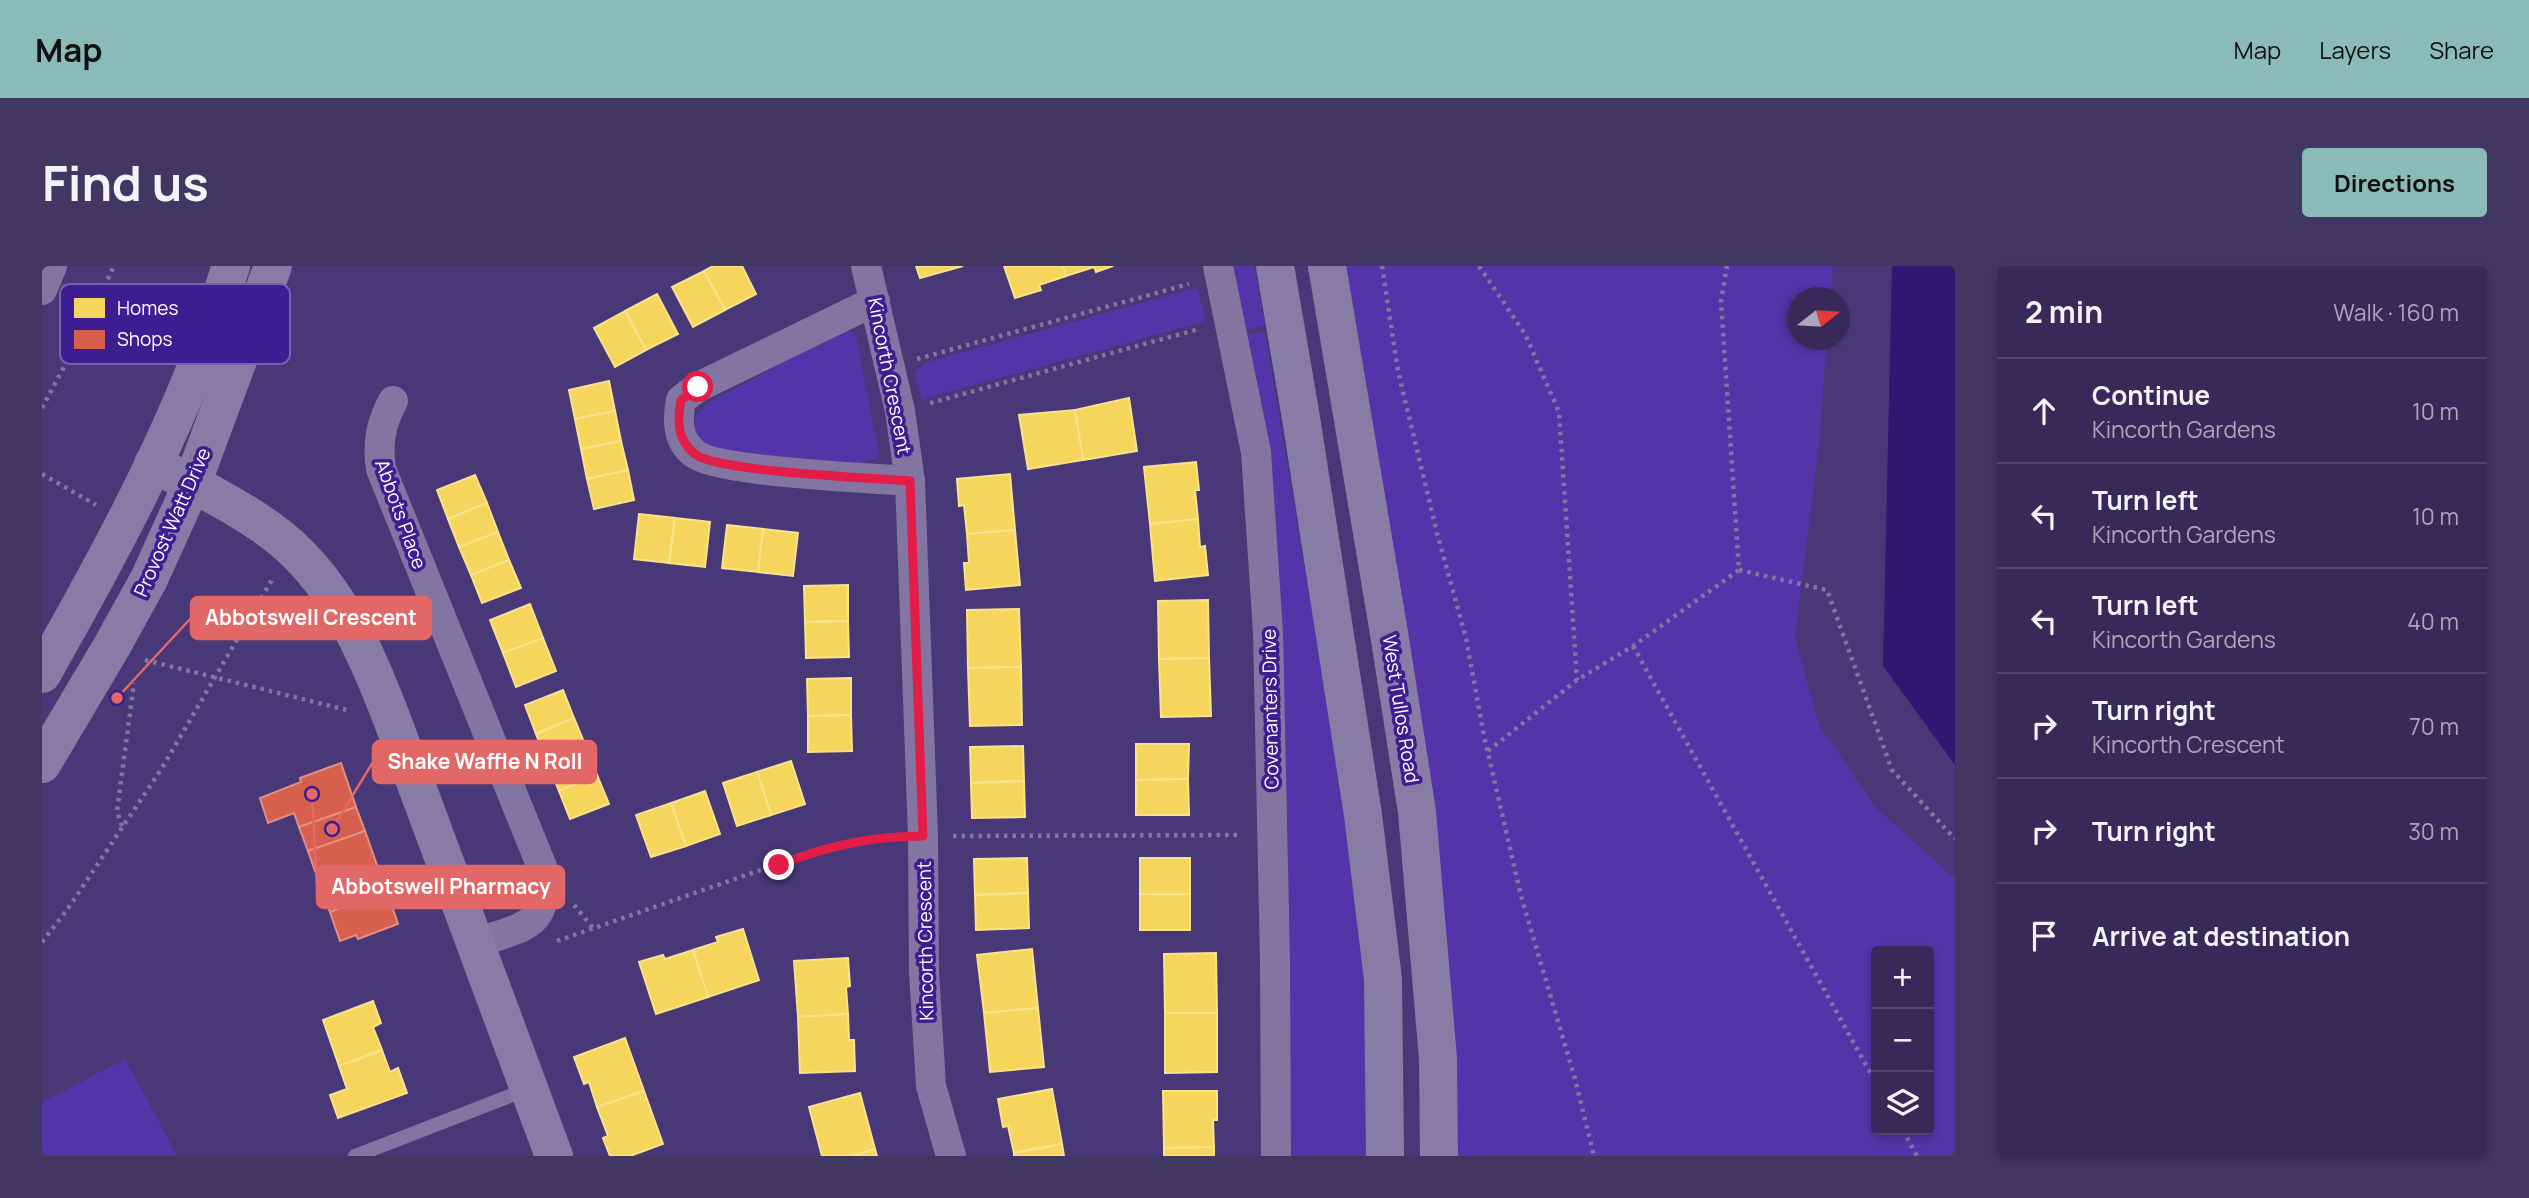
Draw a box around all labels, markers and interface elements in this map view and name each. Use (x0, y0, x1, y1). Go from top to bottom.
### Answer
text: Map (35, 27, 103, 72)
text: Map (2234, 33, 2281, 66)
text: Layers (2319, 33, 2391, 66)
text: Share (2429, 33, 2494, 66)
button: Directions (2302, 148, 2487, 217)
text: Find us (42, 149, 209, 216)
legend (60, 284, 290, 364)
north arrow (1787, 287, 1850, 350)
text: 2 min (2025, 291, 2103, 332)
text: Homes (117, 295, 178, 321)
street label: Kincorth Crescent (862, 295, 918, 457)
text: Walk · 160 m (2333, 296, 2459, 328)
text: Shops (117, 326, 172, 352)
route start (682, 371, 713, 402)
text: Continue (2092, 377, 2210, 413)
icon: ahead (2025, 392, 2063, 430)
text: 10 m (2412, 395, 2459, 427)
text: Kincorth Gardens (2092, 413, 2276, 445)
street label: Provost Watt Drive (127, 443, 217, 601)
street label: Abbots Place (369, 456, 433, 572)
text: Turn left (2092, 482, 2199, 518)
icon: left (2025, 497, 2063, 535)
text: 10 m (2412, 500, 2459, 532)
text: Kincorth Gardens (2092, 518, 2276, 550)
text: Turn left (2092, 587, 2199, 623)
callout: Abbotswell Crescent (191, 597, 431, 639)
icon: left (2025, 602, 2063, 640)
text: Abbotswell Crescent (205, 603, 417, 631)
text: 40 m (2407, 605, 2459, 637)
text: Kincorth Gardens (2092, 623, 2276, 655)
street label: Covenanters Drive (1256, 628, 1284, 790)
street label: West Tullos Road (1376, 633, 1426, 785)
text: Turn right (2092, 692, 2216, 728)
icon: right (2025, 707, 2063, 745)
text: 70 m (2409, 710, 2459, 742)
text: Kincorth Crescent (2092, 728, 2285, 760)
callout: Shake Waffle N Roll (373, 741, 596, 783)
text: Shake Waffle N Roll (388, 747, 582, 775)
icon: right (2025, 812, 2063, 850)
text: Turn right (2092, 813, 2216, 849)
text: 30 m (2408, 815, 2459, 847)
route end (763, 849, 794, 880)
street label: Kincorth Crescent (911, 861, 939, 1021)
callout: Abbotswell Pharmacy (317, 866, 564, 908)
text: Abbotswell Pharmacy (331, 872, 551, 900)
icon: arrive (2025, 917, 2063, 955)
text: Arrive at destination (2092, 918, 2350, 954)
map controls (1871, 946, 1934, 1135)
button: + (1871, 946, 1934, 1009)
button: − (1871, 1009, 1934, 1072)
button: layers (1871, 1072, 1934, 1135)

